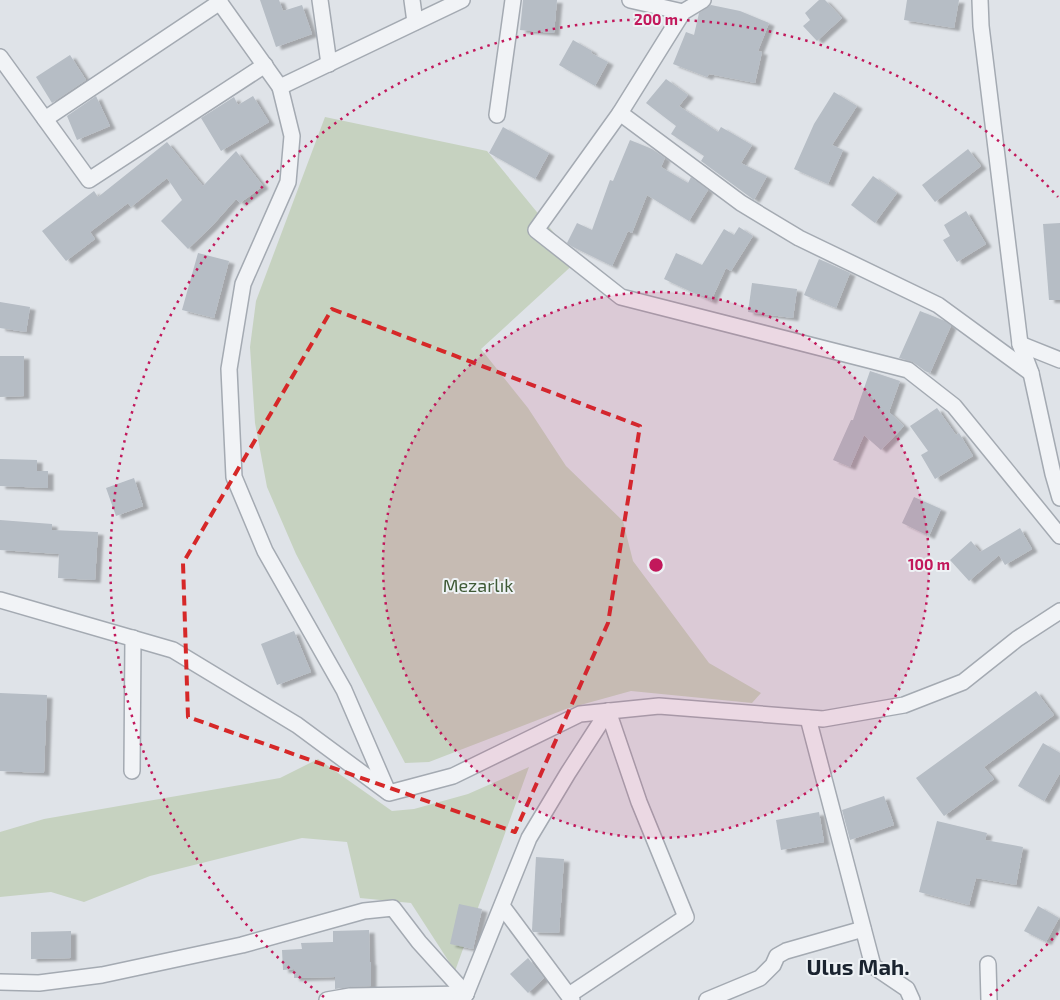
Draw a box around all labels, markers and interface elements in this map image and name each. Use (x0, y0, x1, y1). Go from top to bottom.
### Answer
text: 200 m (634, 10, 678, 28)
text: 100 m (908, 555, 950, 573)
centre of rings (647, 556, 665, 574)
park label: Mezarlık (443, 574, 513, 596)
district label: Ulus Mah. (806, 953, 910, 979)

